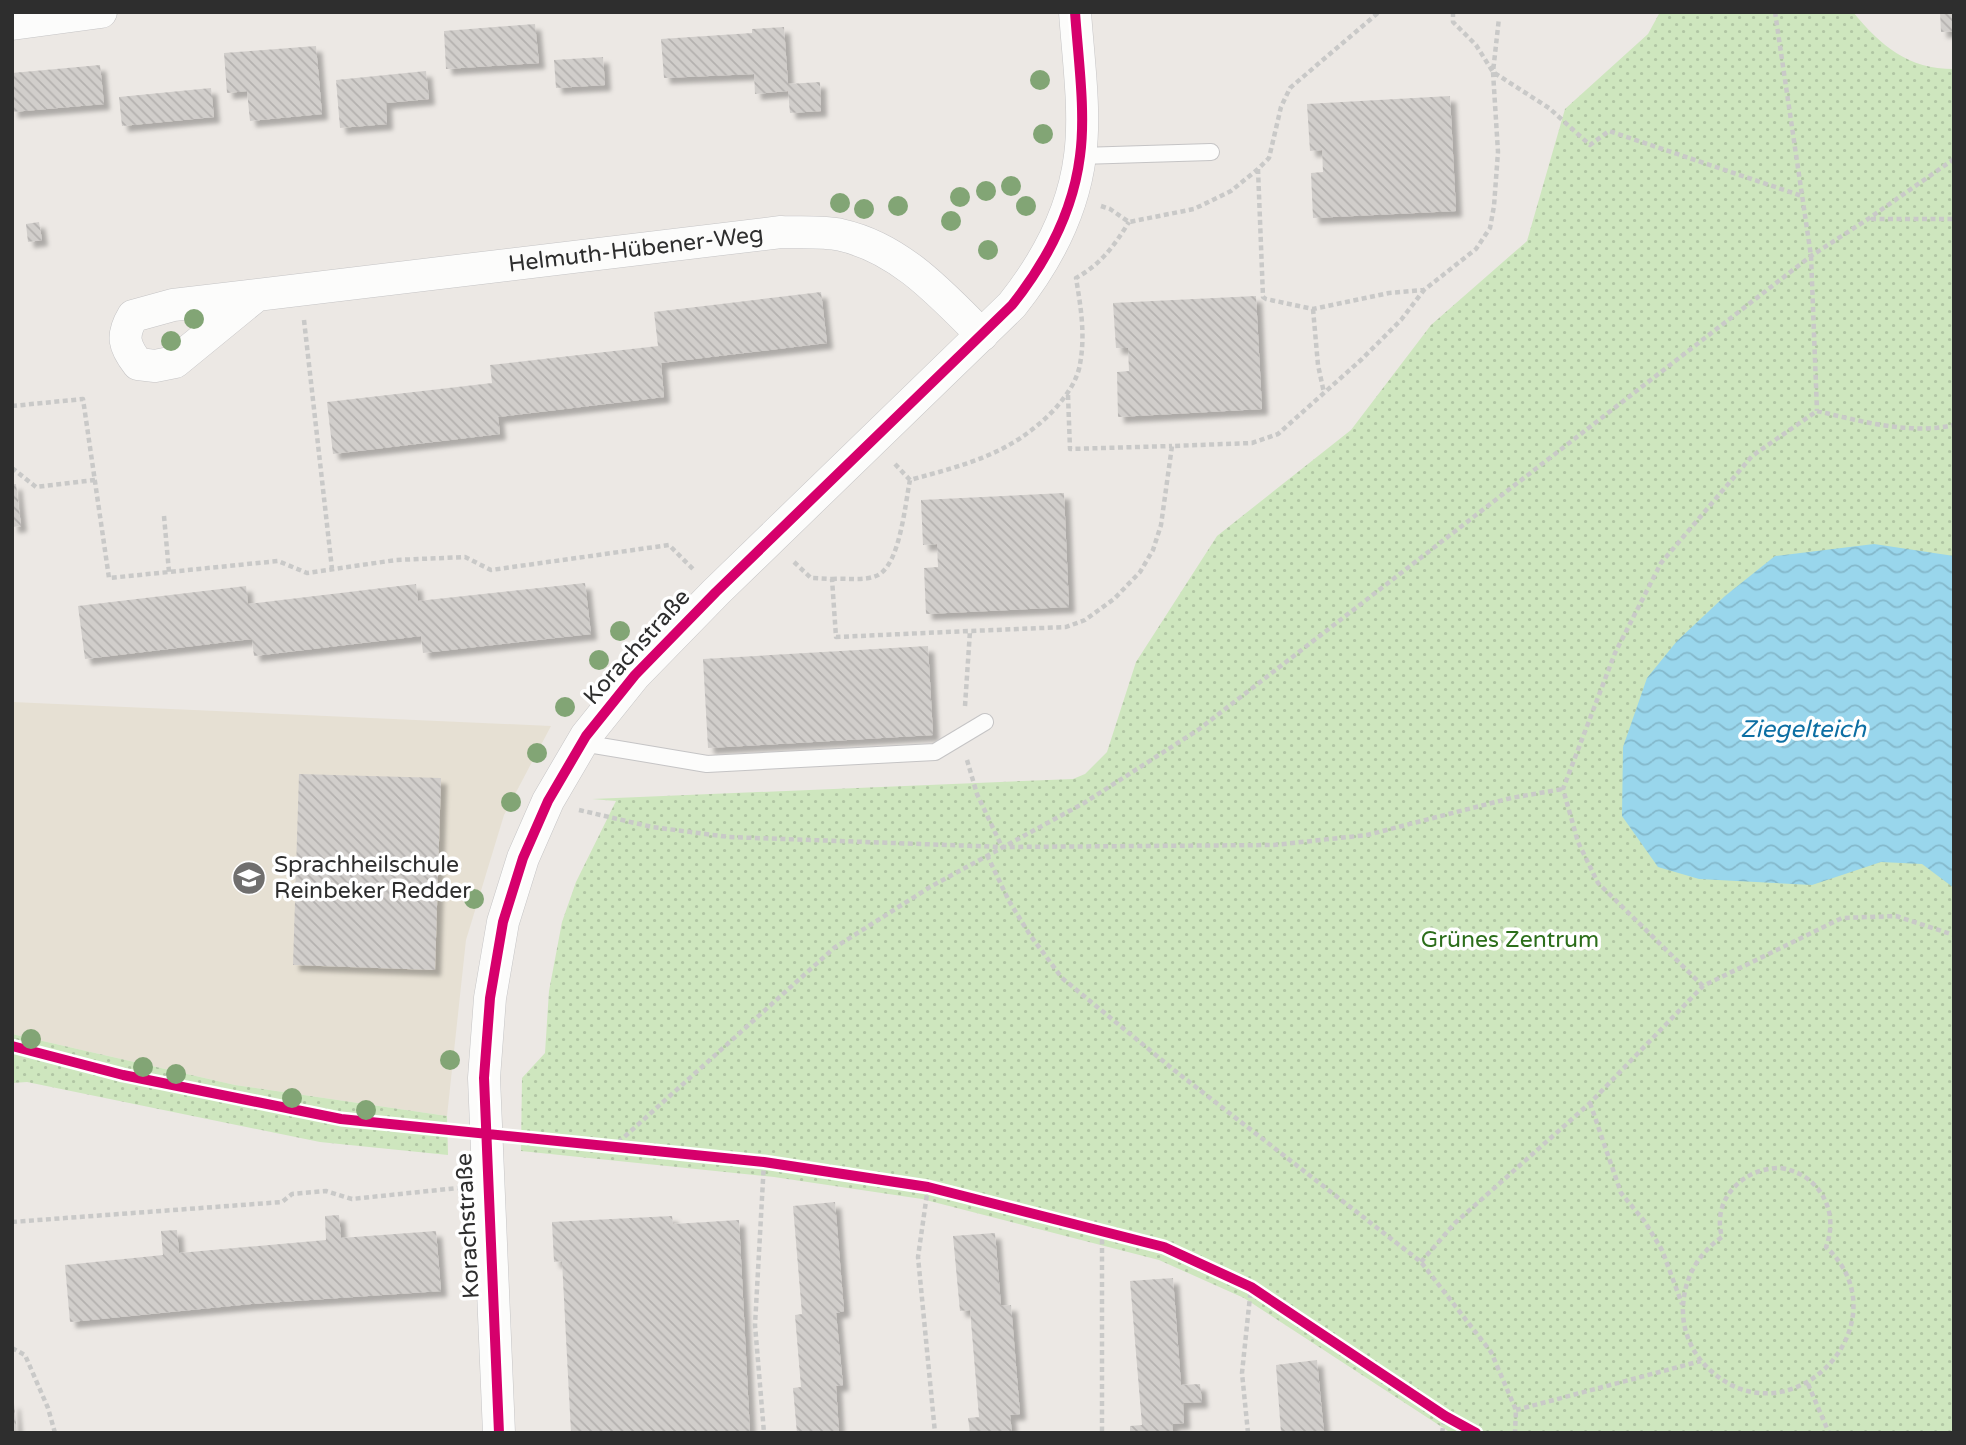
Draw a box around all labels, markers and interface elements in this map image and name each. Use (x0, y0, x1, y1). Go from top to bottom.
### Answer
street label: Helmuth-Hübener-Weg (507, 220, 765, 279)
street label: Korachstraße (578, 583, 696, 711)
water label: Ziegelteich (1740, 715, 1867, 744)
place label: Sprachheilschule Reinbeker Redder (274, 851, 471, 905)
school or university icon: Sprachheilschule Reinbeker Redder (230, 859, 268, 897)
park label: Grünes Zentrum (1421, 926, 1599, 954)
street label: Korachstraße (450, 1152, 486, 1300)

